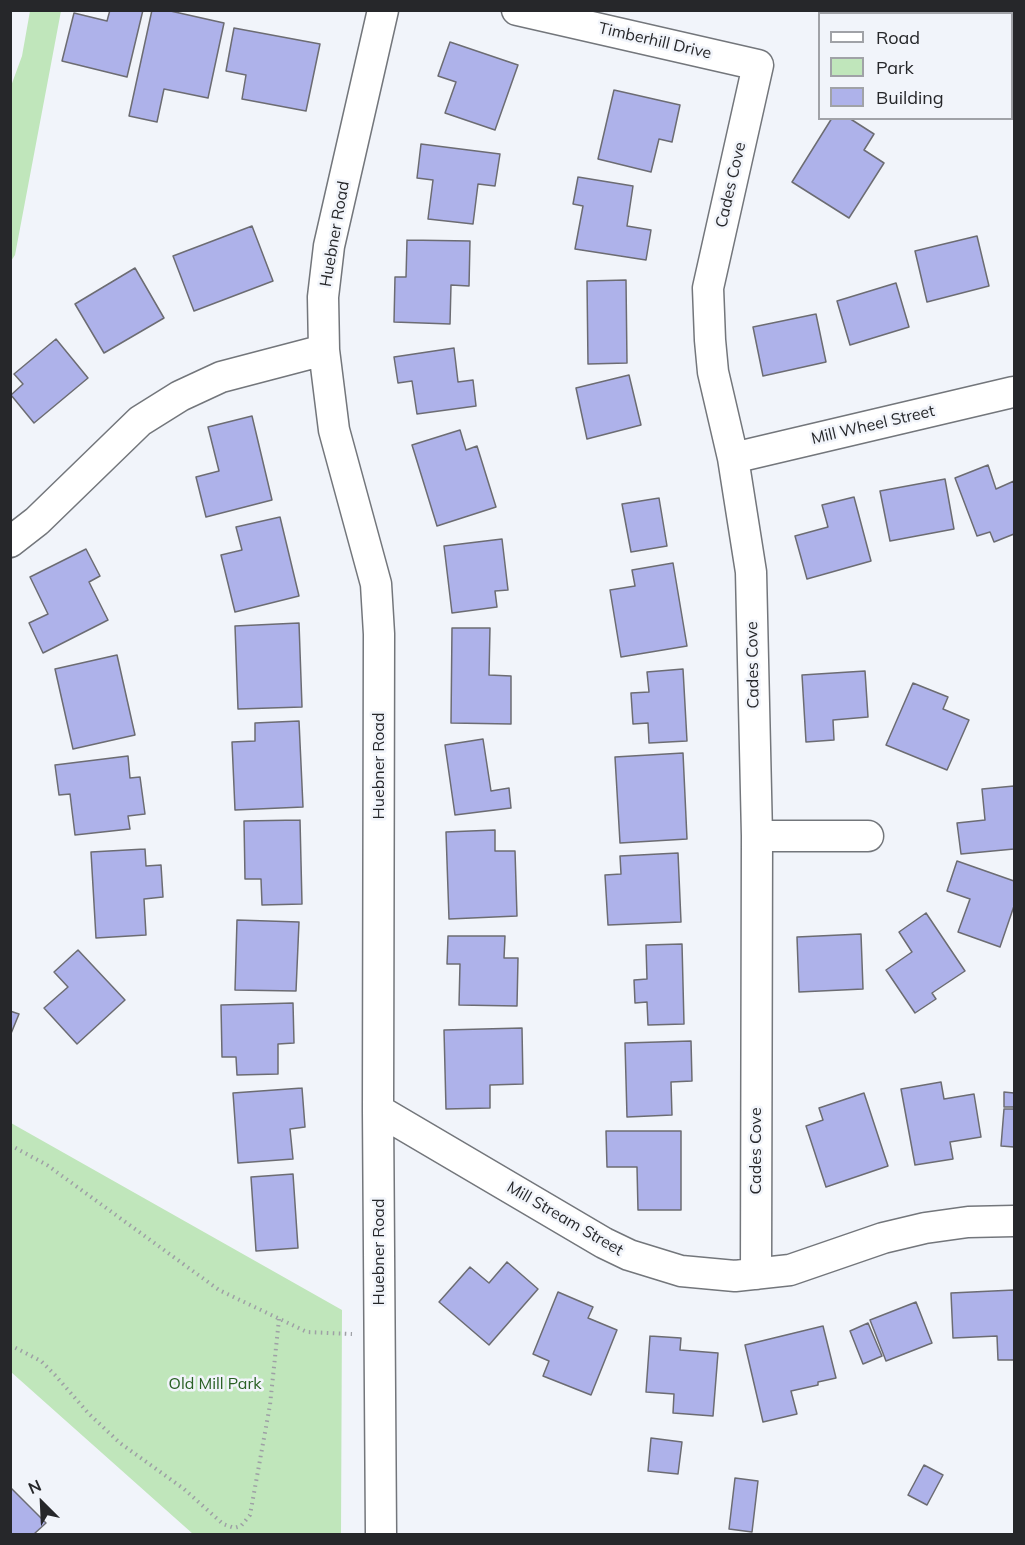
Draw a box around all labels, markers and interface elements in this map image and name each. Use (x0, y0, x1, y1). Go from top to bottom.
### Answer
legend (818, 12, 1013, 120)
street label: Timberhill Drive (597, 19, 713, 63)
text: Road (876, 26, 920, 49)
text: Park (876, 56, 914, 79)
text: Building (876, 86, 944, 109)
street label: Cades Cove (712, 140, 750, 230)
street label: Huebner Road (316, 180, 354, 288)
street label: Mill Wheel Street (809, 401, 937, 449)
street label: Cades Cove (743, 621, 763, 709)
street label: Huebner Road (369, 712, 389, 820)
street label: Cades Cove (746, 1107, 766, 1195)
street label: Mill Stream Street (503, 1178, 627, 1260)
street label: Huebner Road (369, 1198, 389, 1306)
park label: Old Mill Park (169, 1374, 261, 1394)
north arrow (12, 1473, 72, 1533)
text: N (25, 1475, 44, 1498)

